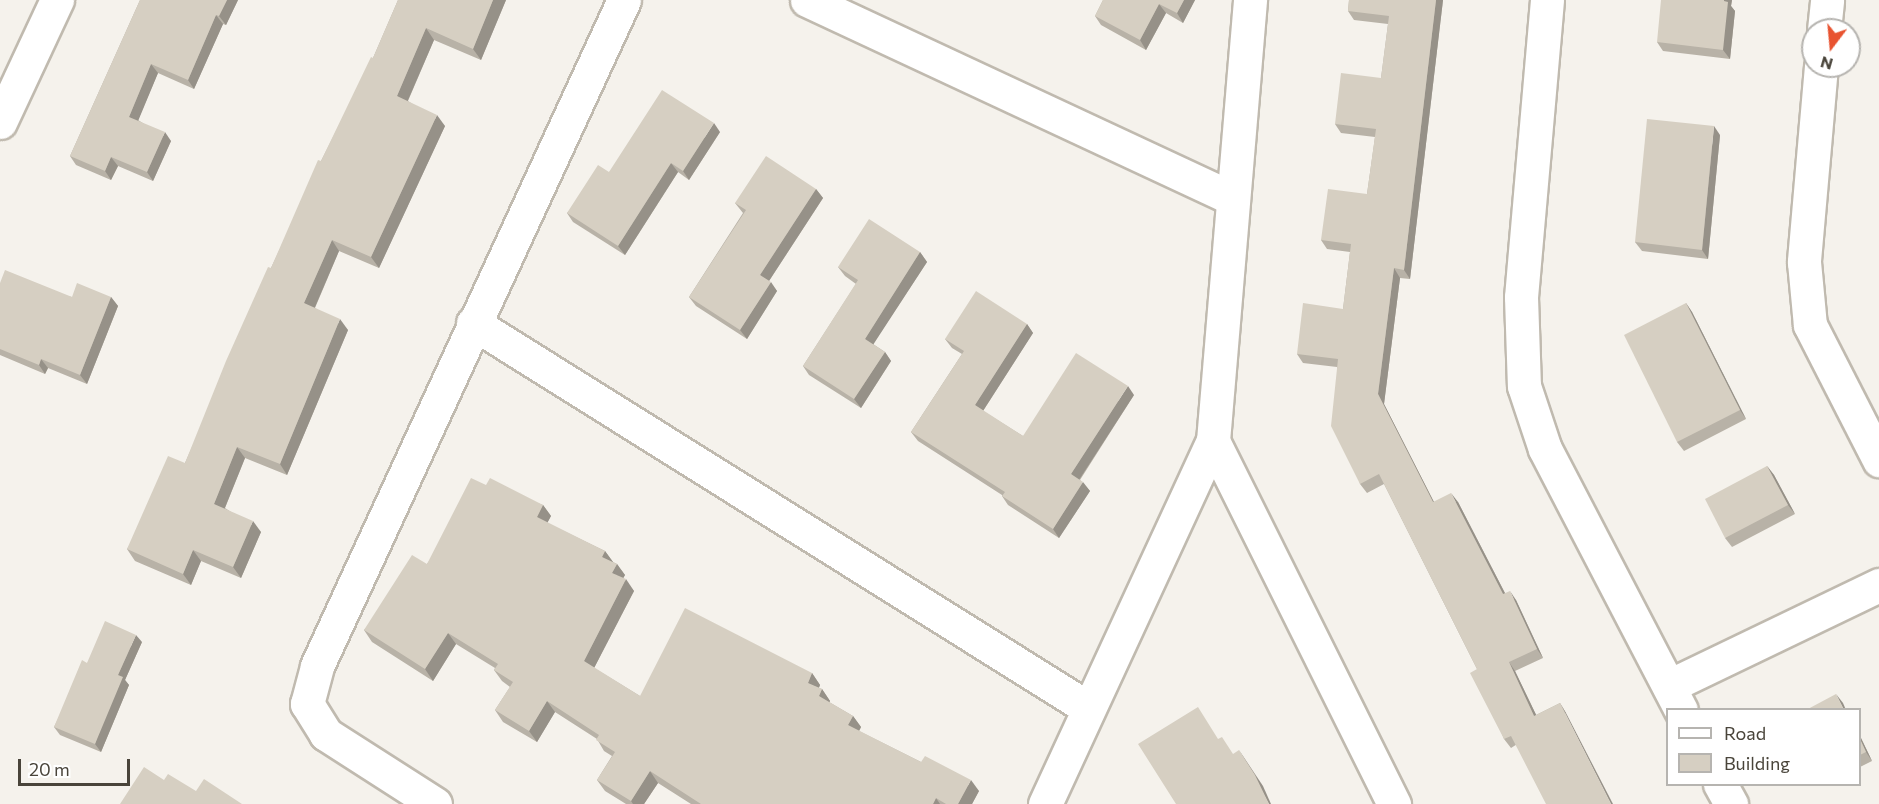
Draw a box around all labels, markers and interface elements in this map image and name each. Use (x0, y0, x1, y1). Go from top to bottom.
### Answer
north arrow (1801, 18, 1861, 78)
text: N (1818, 53, 1835, 75)
legend (1666, 708, 1861, 786)
text: Road (1724, 722, 1766, 744)
scale bar (21, 747, 134, 785)
text: Building (1724, 752, 1790, 774)
text: 20 m (29, 758, 70, 780)

